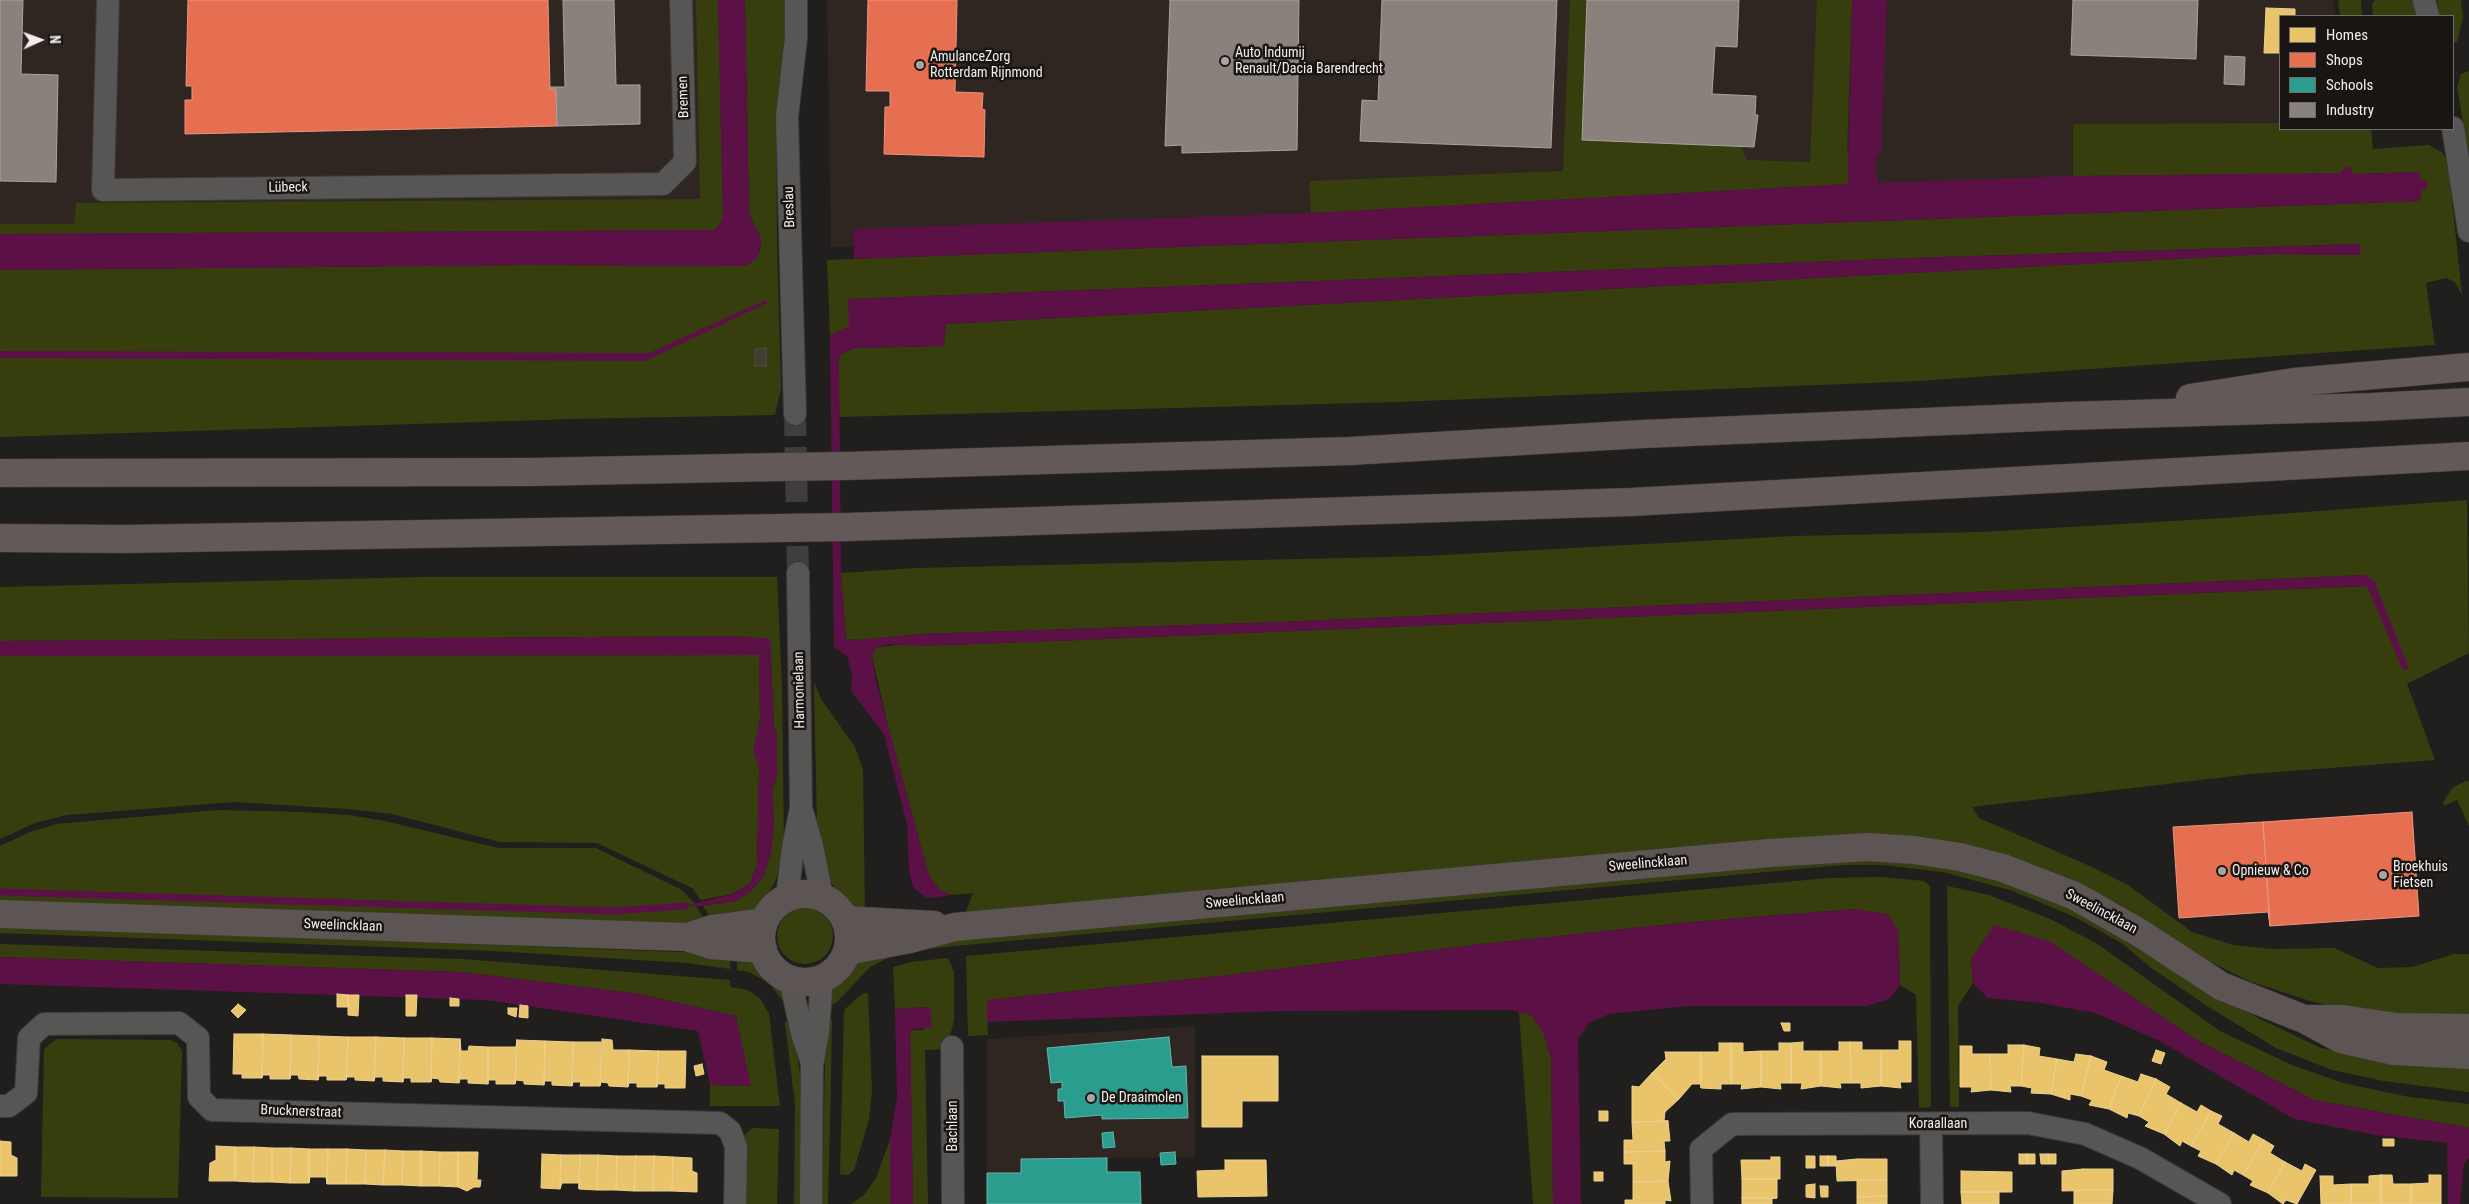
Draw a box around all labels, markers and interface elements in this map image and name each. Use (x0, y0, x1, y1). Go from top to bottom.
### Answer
north arrow (15, 15, 65, 65)
legend (2279, 15, 2454, 130)
text: Homes (2326, 26, 2368, 44)
text: N (47, 35, 63, 44)
place label: Auto Indumij Renault/Dacia Barendrecht (1235, 45, 1383, 78)
place label: AmulanceZorg Rotterdam Rijnmond (930, 49, 1043, 82)
text: Shops (2326, 51, 2363, 69)
marker: Auto Indumij Renault/Dacia Barendrecht (1219, 55, 1231, 67)
marker: AmulanceZorg Rotterdam Rijnmond (914, 59, 926, 71)
street label: Bremen (675, 76, 693, 118)
text: Schools (2326, 76, 2373, 94)
text: Industry (2326, 101, 2374, 119)
street label: Lübeck (268, 179, 308, 197)
street label: Breslau (781, 186, 799, 228)
street label: Harmonielaan (791, 651, 809, 729)
street label: Sweelincklaan (1608, 852, 1688, 876)
place label: Broekhuis Fietsen (2393, 859, 2448, 892)
place label: Opnieuw & Co (2232, 863, 2309, 879)
marker: Opnieuw & Co (2216, 865, 2228, 877)
marker: Broekhuis Fietsen (2377, 869, 2389, 881)
street label: Sweelincklaan (2062, 886, 2140, 938)
street label: Sweelincklaan (1205, 889, 1285, 913)
street label: Sweelincklaan (303, 916, 383, 936)
place label: De Draaimolen (1101, 1090, 1182, 1106)
marker: De Draaimolen (1085, 1092, 1097, 1104)
street label: Bachlaan (945, 1101, 961, 1151)
street label: Brucknerstraat (260, 1102, 342, 1122)
street label: Koraallaan (1909, 1116, 1967, 1132)

